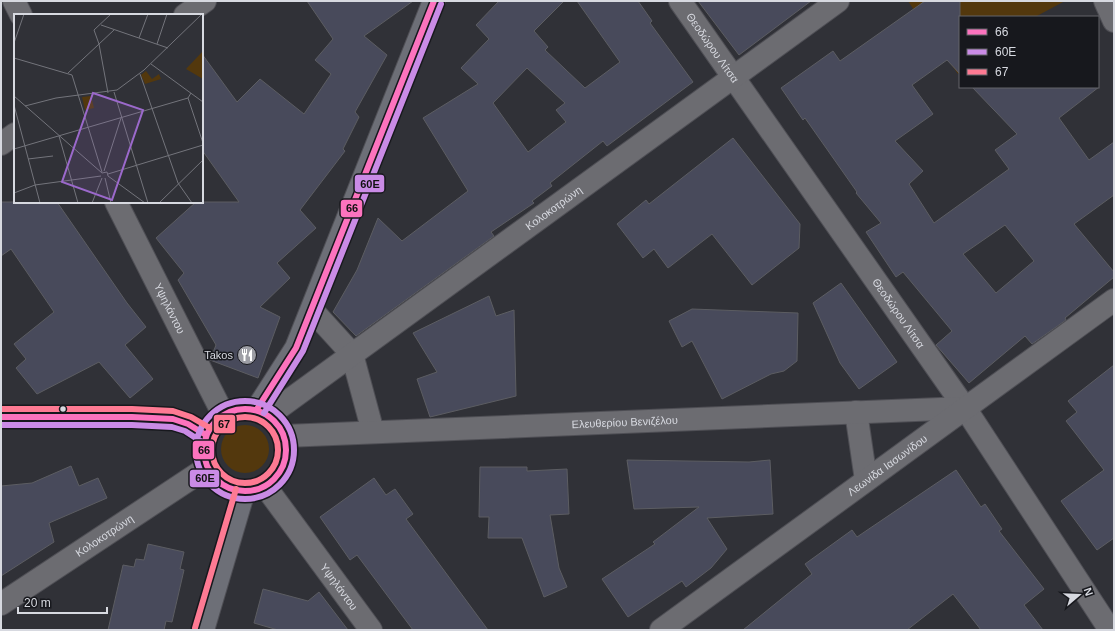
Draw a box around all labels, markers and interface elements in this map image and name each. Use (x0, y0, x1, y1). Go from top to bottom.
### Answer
street label: Θεοδώρου Λίτσα (684, 11, 742, 85)
inset map (14, 14, 203, 203)
legend (959, 16, 1099, 88)
text: 66 (995, 25, 1009, 39)
text: 60Ε (995, 45, 1016, 59)
text: 67 (995, 65, 1009, 79)
line badge: 60Ε (354, 174, 385, 193)
text: 60Ε (360, 178, 380, 190)
street label: Κολοκοτρώνη (523, 183, 584, 232)
line badge: 66 (340, 199, 363, 218)
text: 66 (346, 202, 358, 214)
street label: Θεοδώρου Λίτσα (870, 276, 927, 351)
street label: Υψηλάντου (152, 281, 187, 335)
restaurant icon: Takos (236, 344, 258, 366)
place label: Takos (204, 349, 233, 361)
unlabelled marker (58, 404, 68, 414)
line badge: 67 (213, 414, 236, 434)
street label: Ελευθερίου Βενιζέλου (571, 414, 678, 430)
text: 67 (218, 418, 230, 430)
street label: Λεωνίδα Ιασωνίδου (845, 432, 929, 498)
line badge: 66 (192, 440, 215, 460)
text: 66 (198, 444, 210, 456)
line badge: 60Ε (189, 469, 220, 488)
text: 60Ε (195, 472, 215, 484)
street label: Κολοκοτρώνη (73, 512, 136, 559)
street label: Υψηλάντου (318, 561, 360, 612)
north arrow (1059, 575, 1099, 615)
text: N (1081, 586, 1095, 598)
scale bar (18, 589, 107, 615)
text: 20 m (24, 596, 51, 610)

